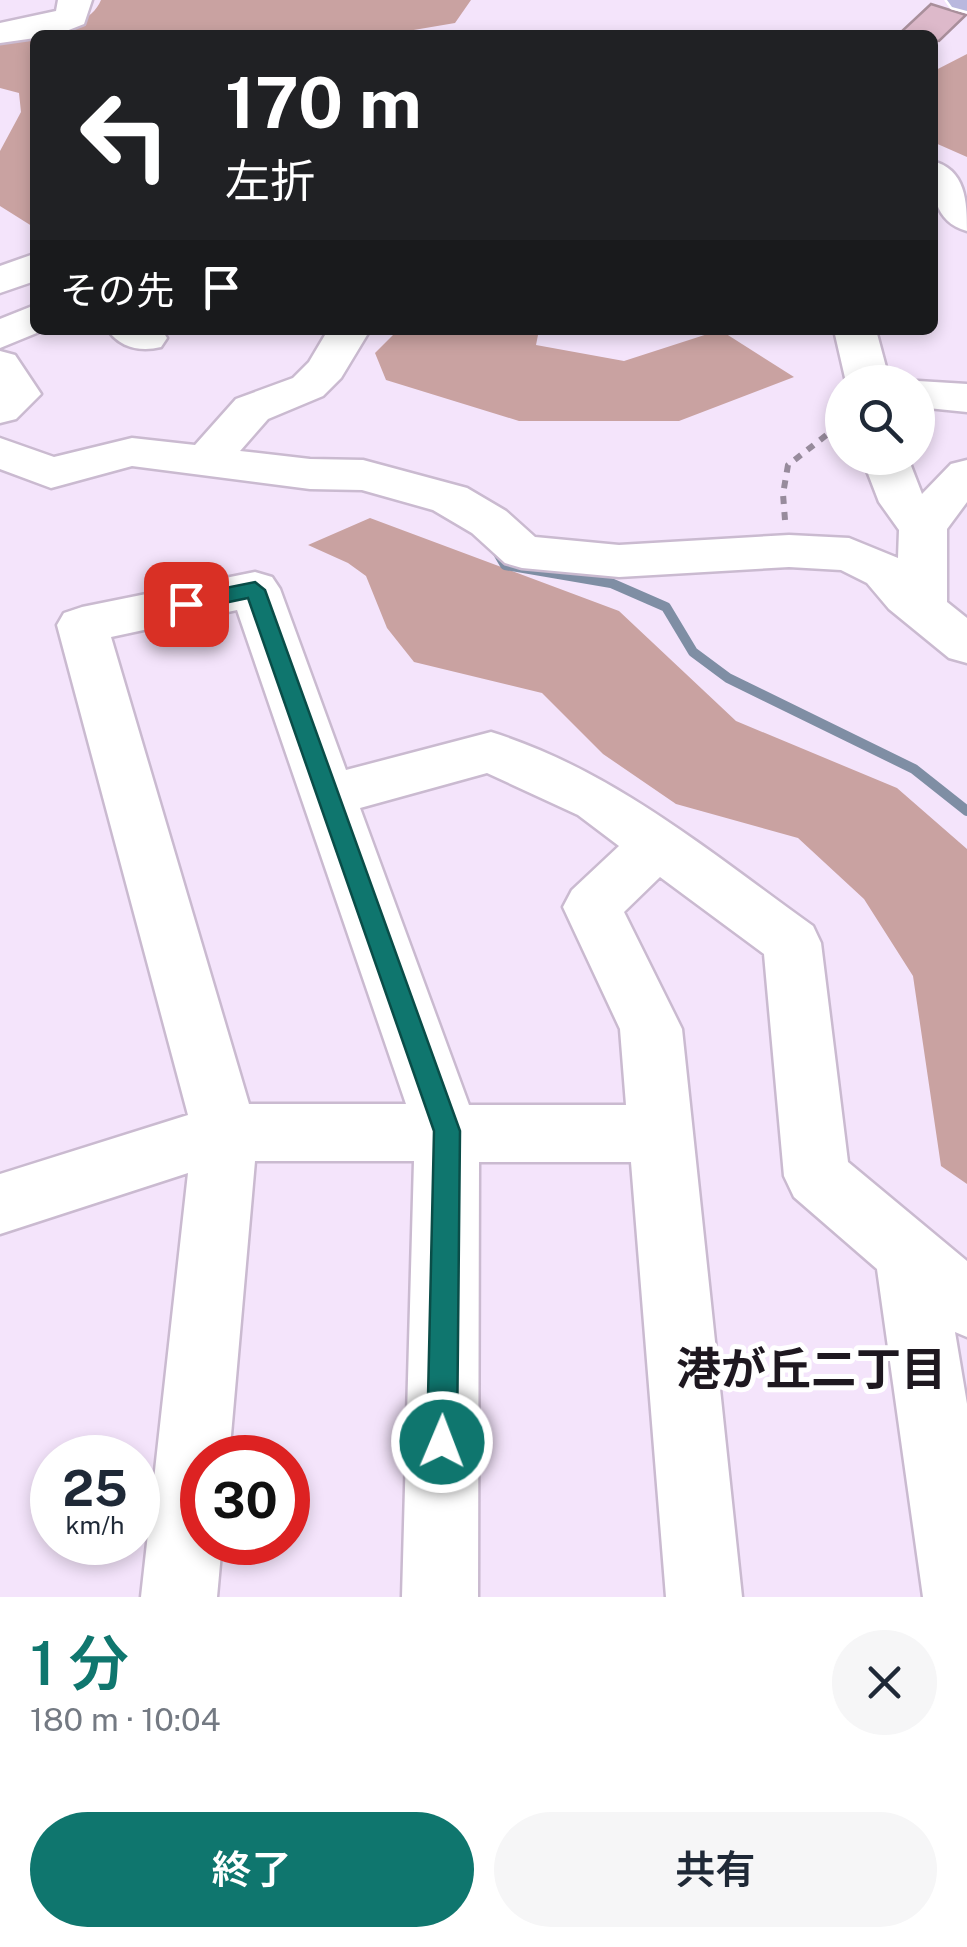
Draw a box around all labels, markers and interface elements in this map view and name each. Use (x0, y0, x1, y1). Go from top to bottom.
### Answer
text: 170 m (225, 61, 422, 144)
icon: left (60, 70, 190, 200)
text: 左折 (225, 154, 315, 207)
icon: arrive (194, 260, 249, 315)
text: その先 (60, 268, 174, 313)
map controls (825, 365, 935, 475)
button: search (825, 365, 935, 475)
pin (144, 562, 229, 647)
icon: arrive (159, 577, 214, 632)
district label: 港が丘二丁目 (676, 1342, 946, 1395)
position arrow (390, 1390, 494, 1494)
speed limit sign: 30 (180, 1435, 310, 1565)
text: 25 (62, 1458, 128, 1517)
text: km/h (66, 1510, 124, 1540)
text: 1 分 (30, 1628, 129, 1699)
button: close (832, 1630, 937, 1735)
text: 180 m · 10:04 (30, 1701, 221, 1738)
button: 終了 (30, 1812, 474, 1927)
button: 共有 (494, 1812, 937, 1927)

